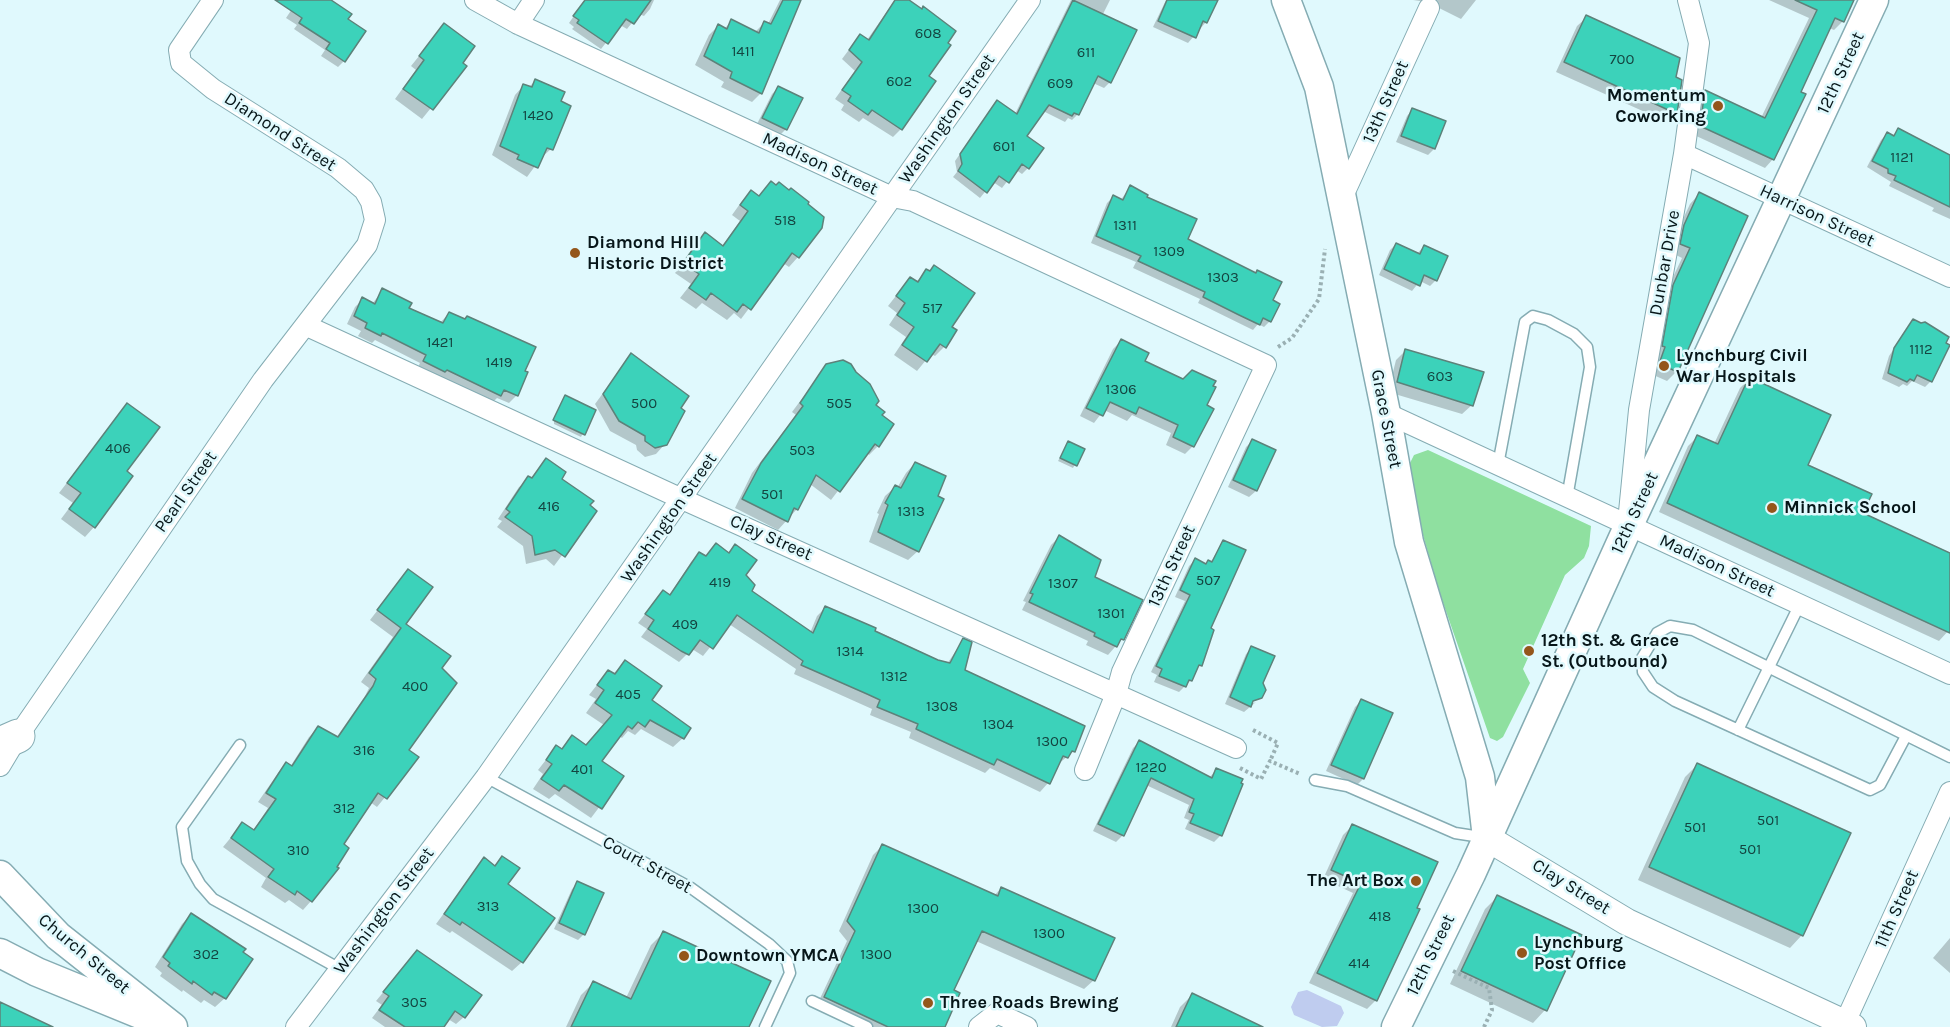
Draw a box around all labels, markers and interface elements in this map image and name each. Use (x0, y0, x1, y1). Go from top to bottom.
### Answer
house number: 608 (915, 25, 941, 43)
street label: 12th Street (1813, 29, 1869, 117)
house number: 1411 (731, 43, 755, 61)
house number: 611 (1077, 44, 1095, 62)
street label: Washington Street (894, 50, 1000, 188)
house number: 700 (1610, 51, 1634, 69)
street label: 13th Street (1358, 57, 1414, 147)
house number: 602 (886, 73, 912, 91)
house number: 609 (1047, 75, 1073, 93)
place label: Momentum Coworking (1607, 85, 1706, 128)
street label: Diamond Street (220, 88, 340, 176)
marker: Momentum Coworking (1711, 99, 1725, 113)
house number: 1420 (523, 107, 553, 125)
street label: Madison Street (759, 128, 881, 200)
house number: 601 (993, 138, 1015, 156)
house number: 1121 (1890, 149, 1914, 167)
street label: Harrison Street (1756, 180, 1878, 252)
street label: Dunbar Drive (1645, 208, 1685, 318)
house number: 518 (774, 212, 796, 230)
house number: 1311 (1113, 217, 1137, 235)
place label: Diamond Hill Historic District (587, 232, 724, 274)
house number: 1309 (1153, 243, 1185, 261)
marker: Diamond Hill Historic District (568, 246, 582, 260)
house number: 1303 (1207, 269, 1239, 287)
house number: 517 (922, 300, 942, 318)
house number: 1421 (427, 334, 453, 352)
house number: 1112 (1909, 341, 1933, 359)
place label: Lynchburg Civil War Hospitals (1676, 345, 1808, 388)
house number: 1419 (486, 354, 512, 372)
marker: Lynchburg Civil War Hospitals (1657, 359, 1671, 373)
street label: Grace Street (1366, 368, 1406, 470)
house number: 603 (1427, 368, 1453, 386)
house number: 1306 (1105, 381, 1137, 399)
house number: 500 (631, 395, 657, 413)
house number: 505 (826, 395, 852, 413)
house number: 406 (105, 440, 131, 458)
house number: 503 (789, 442, 815, 460)
street label: Pearl Street (150, 447, 222, 537)
street label: Washington Street (616, 449, 722, 587)
street label: 12th Street (1607, 469, 1663, 557)
house number: 501 (761, 486, 783, 504)
place label: Minnick School (1784, 497, 1917, 519)
house number: 416 (538, 498, 560, 516)
marker: Minnick School (1765, 501, 1779, 515)
house number: 1313 (897, 503, 925, 521)
street label: Clay Street (726, 510, 816, 566)
street label: 13th Street (1144, 522, 1200, 610)
street label: Madison Street (1656, 530, 1778, 602)
house number: 507 (1196, 572, 1220, 590)
house number: 419 (709, 574, 731, 592)
house number: 1307 (1048, 575, 1078, 593)
house number: 1301 (1097, 605, 1125, 623)
house number: 409 (672, 616, 698, 634)
place label: 12th St. & Grace St. (Outbound) (1541, 630, 1679, 672)
house number: 1314 (836, 643, 864, 661)
marker: 12th St. & Grace St. (Outbound) (1522, 644, 1536, 658)
house number: 1312 (880, 668, 908, 686)
house number: 400 (402, 678, 428, 696)
house number: 405 (615, 686, 641, 704)
house number: 1308 (926, 698, 958, 716)
house number: 1304 (982, 716, 1014, 734)
house number: 1300 (1036, 733, 1068, 751)
house number: 316 (353, 742, 375, 760)
house number: 1220 (1135, 759, 1167, 777)
house number: 401 (571, 761, 593, 779)
house number: 312 (333, 800, 355, 818)
house number: 501 (1757, 812, 1779, 830)
house number: 501 (1684, 819, 1706, 837)
street label: Court Street (599, 832, 695, 898)
house number: 501 (1739, 841, 1761, 859)
house number: 310 (287, 842, 309, 860)
street label: Washington Street (329, 843, 439, 979)
street label: Clay Street (1528, 855, 1614, 919)
street label: 11th Street (1870, 867, 1924, 951)
place label: The Art Box (1307, 870, 1404, 892)
marker: The Art Box (1409, 874, 1423, 888)
house number: 313 (477, 898, 499, 916)
house number: 1300 (907, 900, 939, 918)
house number: 418 (1369, 908, 1391, 926)
street label: Church Street (34, 909, 134, 999)
street label: 12th Street (1402, 911, 1460, 999)
house number: 1300 (1033, 925, 1065, 943)
place label: Lynchburg Post Office (1534, 932, 1626, 974)
place label: Downtown YMCA (696, 945, 839, 967)
house number: 302 (193, 946, 219, 964)
house number: 1300 (860, 946, 892, 964)
marker: Lynchburg Post Office (1515, 946, 1529, 960)
marker: Downtown YMCA (677, 949, 691, 963)
house number: 414 (1348, 955, 1370, 973)
place label: Three Roads Brewing (940, 992, 1118, 1014)
house number: 305 (401, 994, 427, 1012)
marker: Three Roads Brewing (921, 996, 935, 1010)

